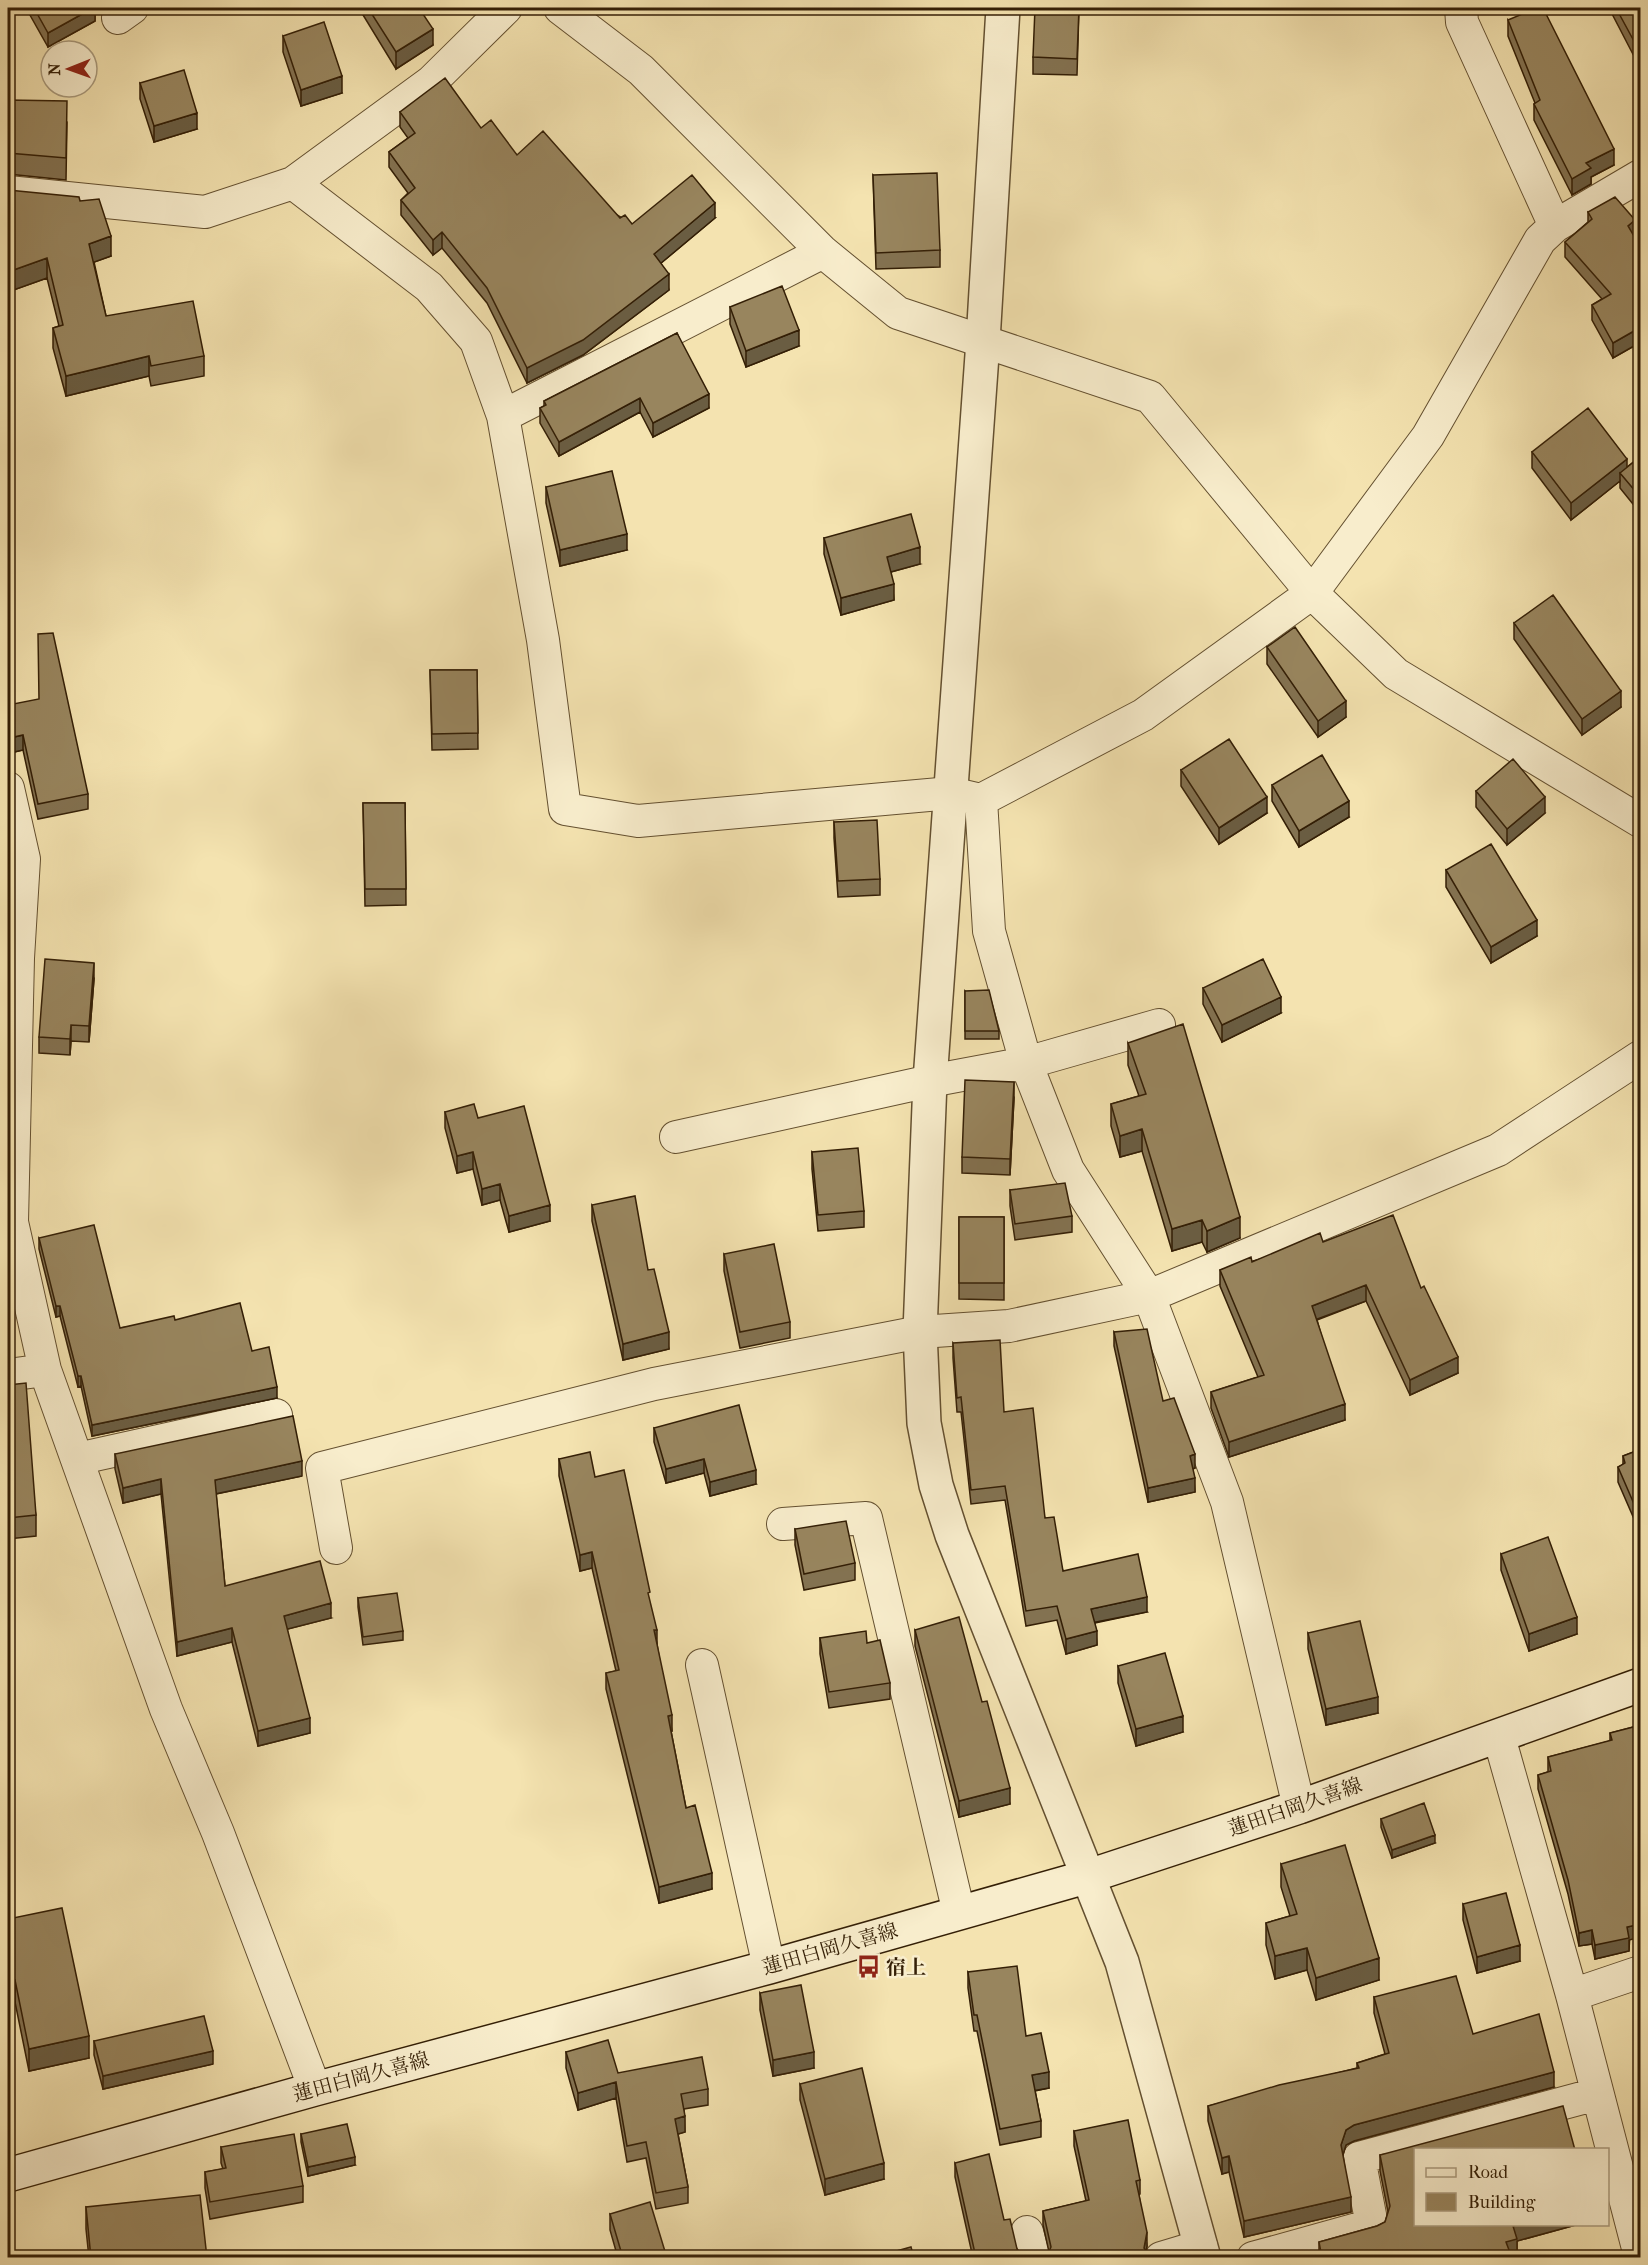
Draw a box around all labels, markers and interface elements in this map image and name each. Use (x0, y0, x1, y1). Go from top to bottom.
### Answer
north arrow (39, 39, 99, 99)
text: N (45, 62, 64, 75)
street label: 蓮田白岡久喜線 (1225, 1773, 1365, 1841)
street label: 蓮田白岡久喜線 (760, 1919, 900, 1979)
bus stop icon: 宿上 (855, 1954, 881, 1980)
place label: 宿上 (886, 1956, 926, 1979)
street label: 蓮田白岡久喜線 (290, 2048, 432, 2106)
legend (1414, 2148, 1609, 2226)
text: Road (1468, 2162, 1508, 2183)
text: Building (1468, 2192, 1536, 2213)

